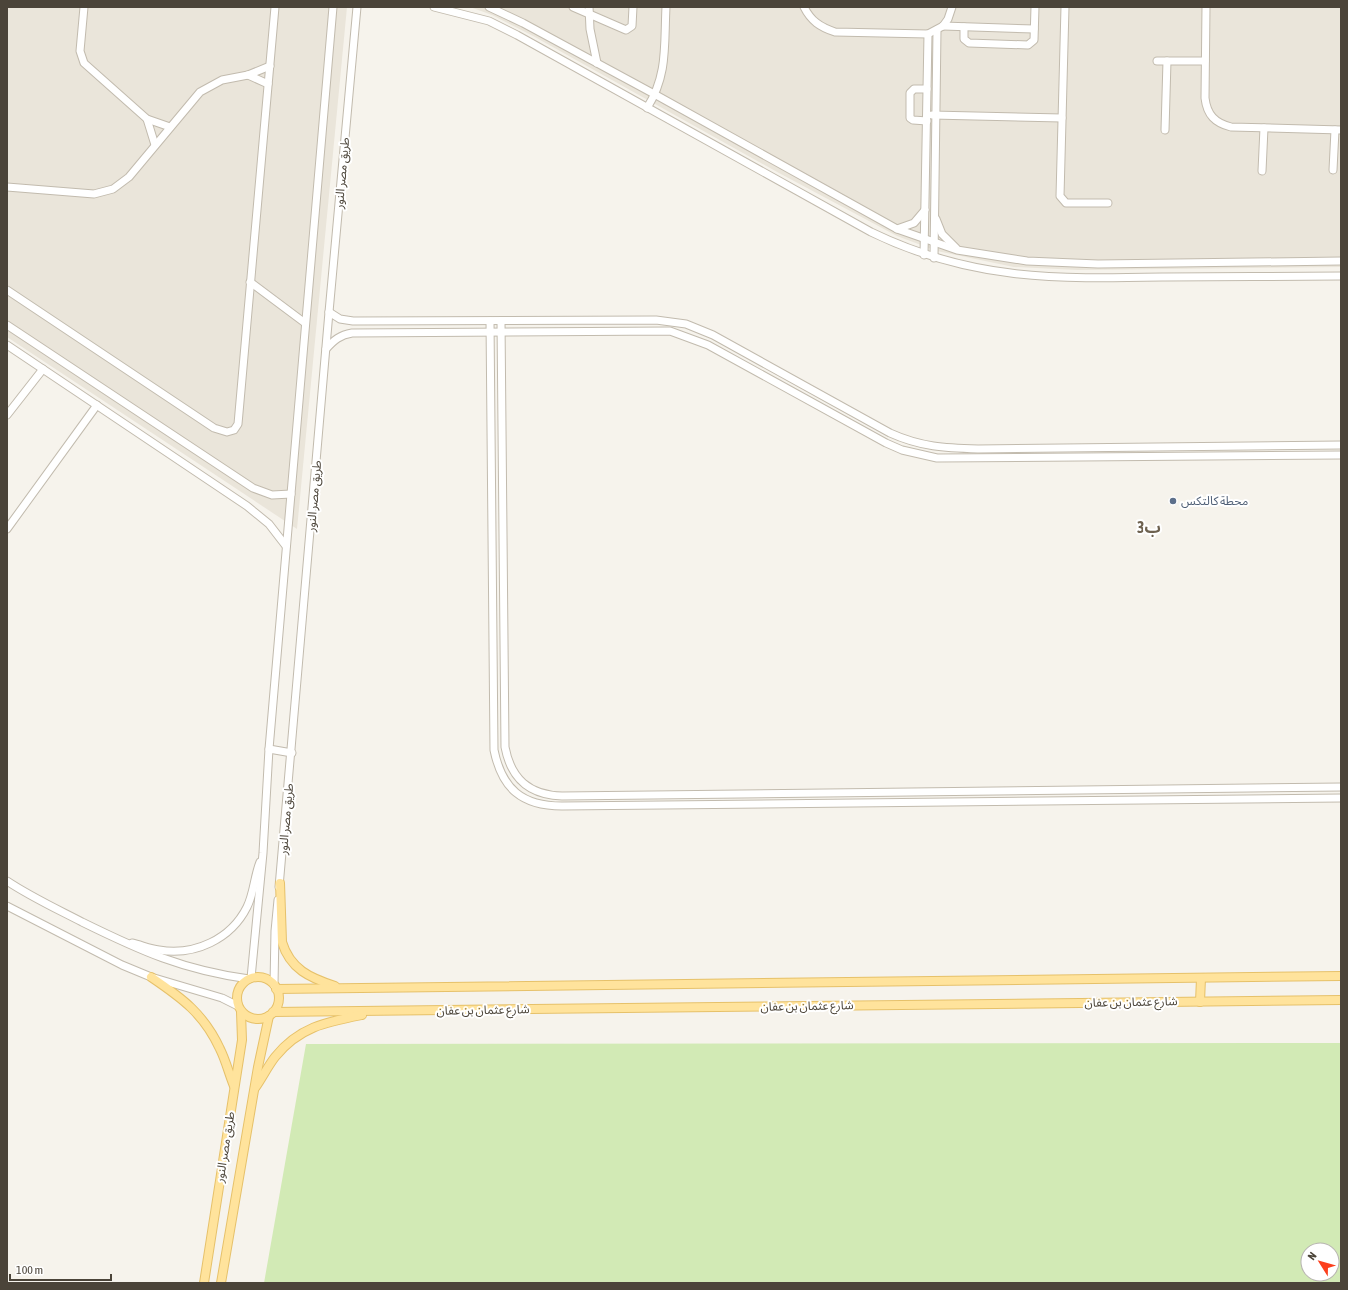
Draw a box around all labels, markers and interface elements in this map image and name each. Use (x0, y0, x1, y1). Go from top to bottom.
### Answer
street label: طريق مصر النور (332, 137, 353, 210)
street label: طريق مصر النور (304, 460, 325, 533)
place label: محطة كالتكس (1181, 494, 1248, 508)
marker: محطة كالتكس (1168, 496, 1178, 506)
district label: ب3 (1137, 518, 1161, 537)
street label: طريق مصر النور (276, 783, 297, 856)
street label: شارع عثمان بن عفان (1084, 994, 1178, 1012)
street label: شارع عثمان بن عفان (760, 998, 854, 1016)
street label: شارع عثمان بن عفان (436, 1002, 530, 1020)
street label: طريق مصر النور (212, 1110, 239, 1185)
north arrow (1300, 1242, 1340, 1282)
text: N (1305, 1250, 1319, 1262)
scale bar (10, 1256, 111, 1282)
text: 100 m (16, 1263, 43, 1277)

